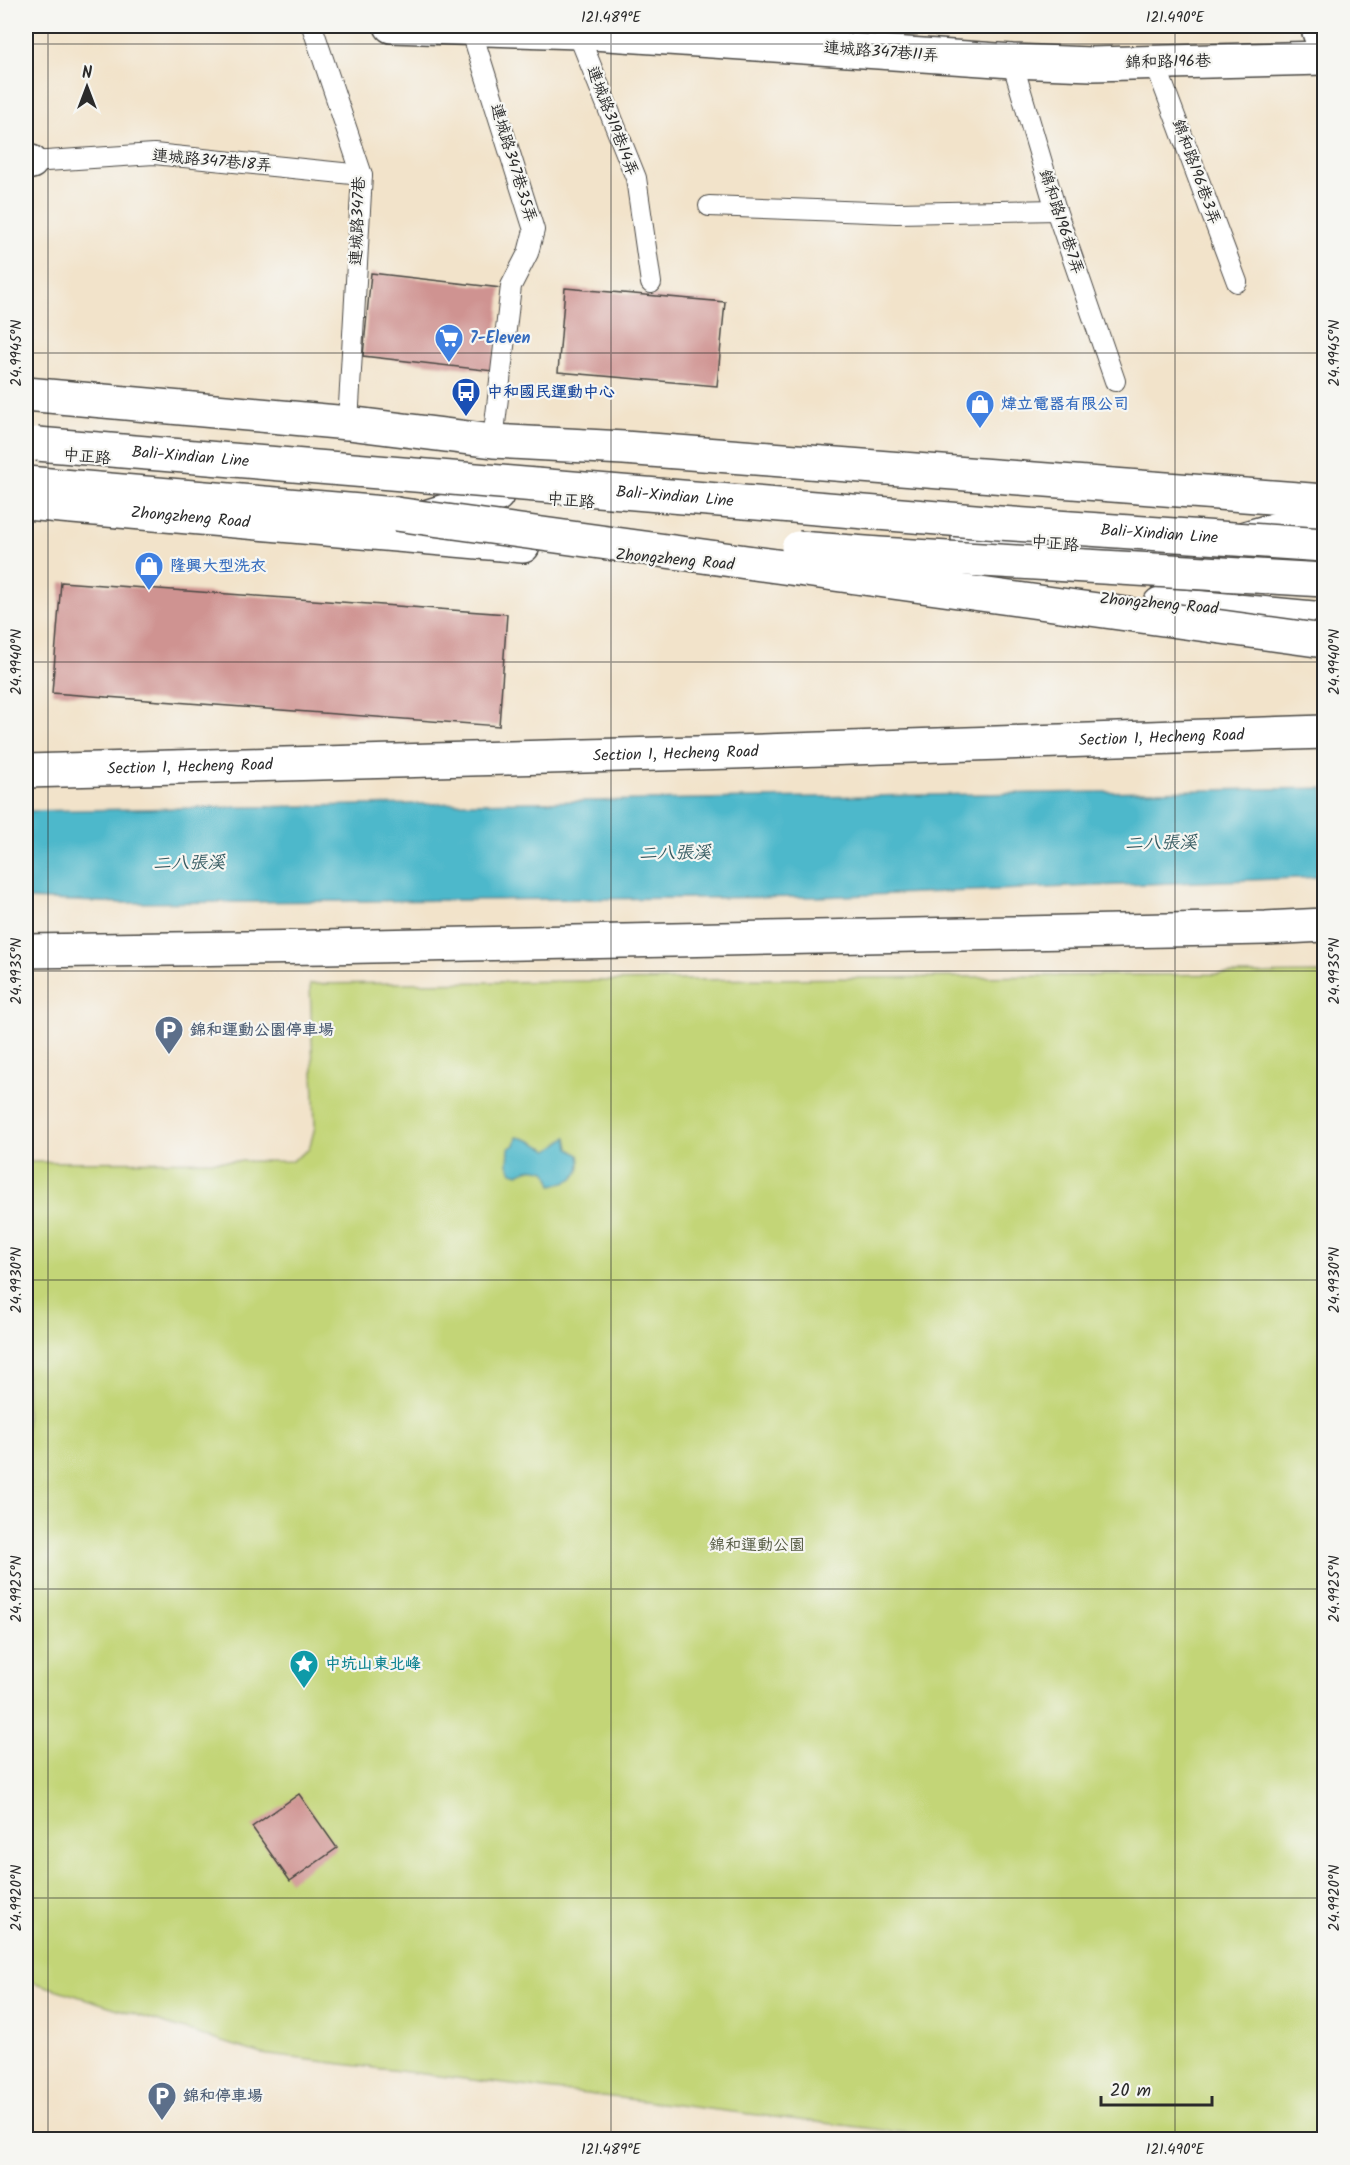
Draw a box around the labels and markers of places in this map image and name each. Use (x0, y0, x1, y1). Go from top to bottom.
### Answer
supermarket icon: 7-Eleven (433, 322, 465, 364)
place label: 7-Eleven (470, 326, 530, 351)
bus stop icon: 中和國民運動中心 (450, 376, 482, 418)
place label: 中和國民運動中心 (487, 380, 615, 405)
shop icon: 煒立電器有限公司 (964, 388, 996, 430)
place label: 煒立電器有限公司 (1001, 392, 1129, 417)
shop icon: 隆興大型洗衣 (133, 550, 165, 592)
place label: 隆興大型洗衣 (170, 554, 266, 579)
parking icon: 錦和運動公園停車場 (153, 1014, 185, 1056)
place label: 錦和運動公園停車場 (190, 1018, 334, 1043)
place icon: 中坑山東北峰 (288, 1648, 320, 1690)
place label: 中坑山東北峰 (325, 1652, 421, 1677)
parking icon: 錦和停車場 (146, 2080, 178, 2122)
place label: 錦和停車場 (183, 2084, 263, 2109)

